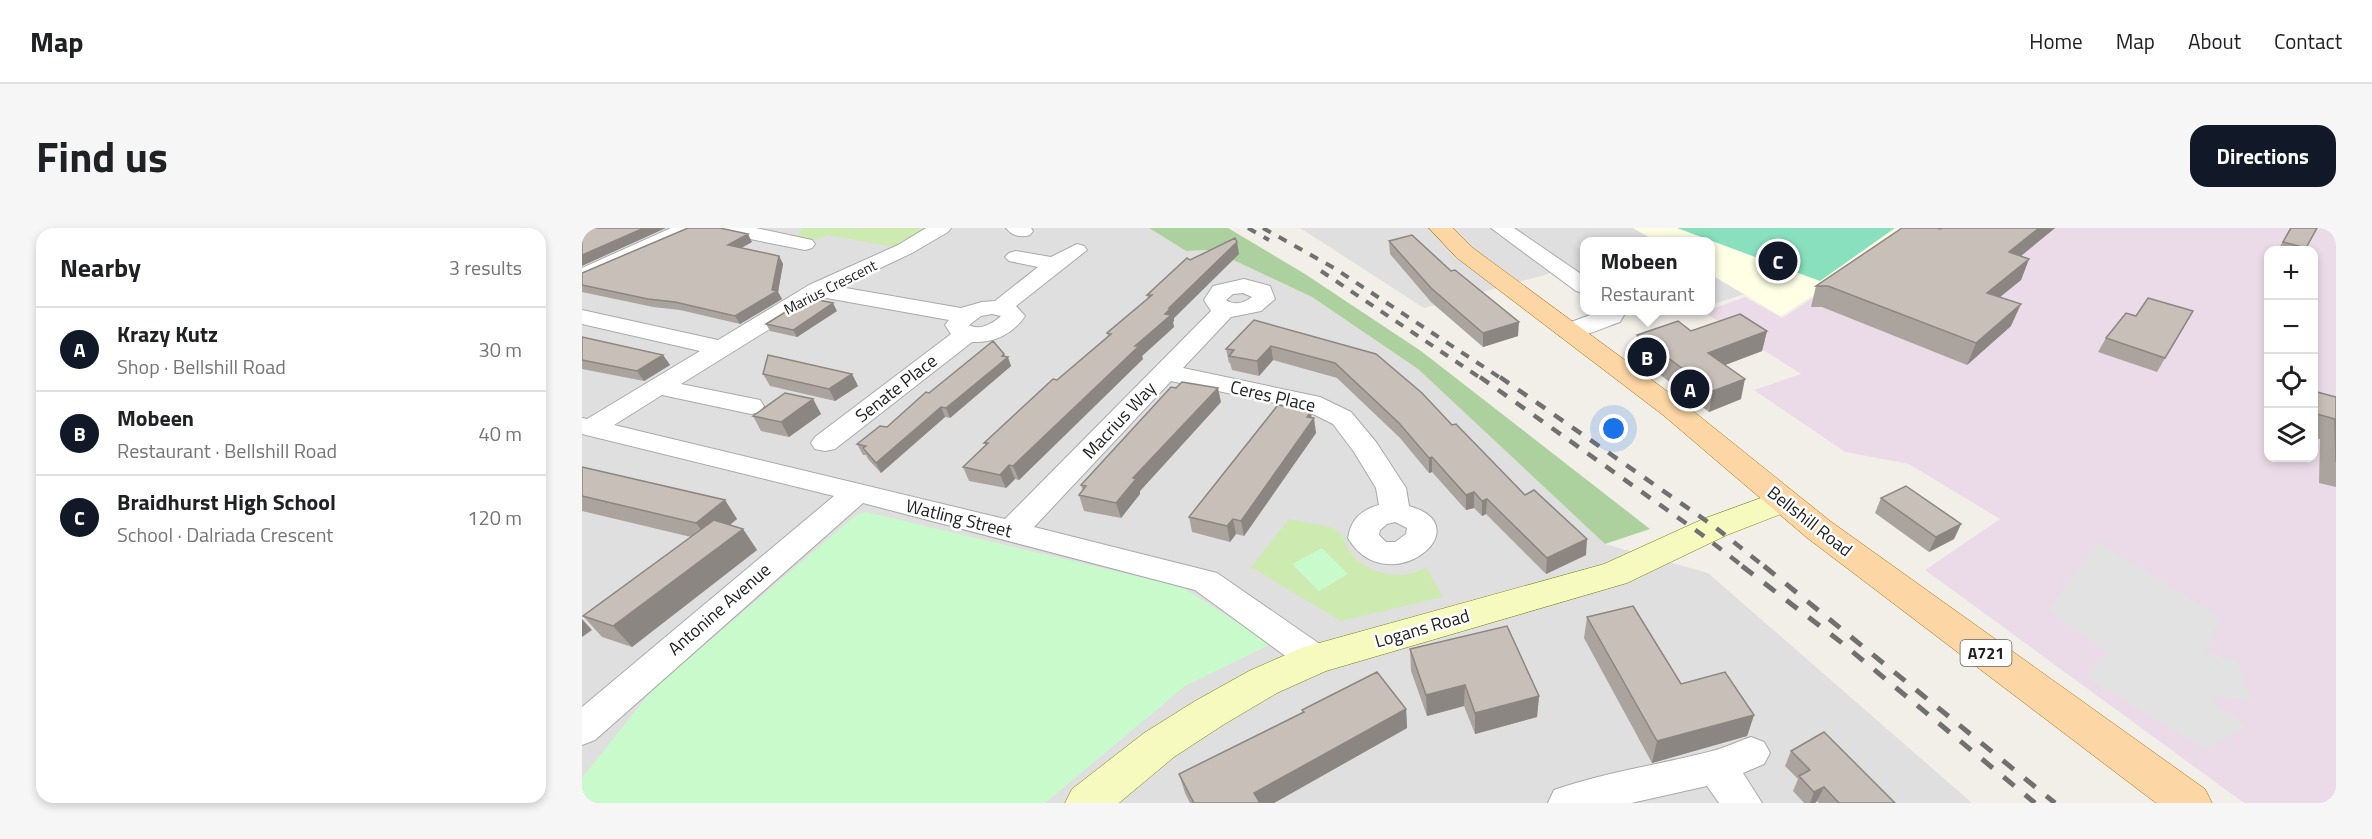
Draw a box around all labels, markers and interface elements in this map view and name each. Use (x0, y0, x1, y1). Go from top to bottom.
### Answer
text: Map (30, 20, 84, 63)
text: Home (2029, 25, 2083, 57)
text: Map (2116, 25, 2155, 57)
text: About (2188, 25, 2241, 57)
text: Contact (2274, 25, 2342, 57)
text: Find us (36, 124, 168, 188)
button: Directions (2190, 125, 2336, 187)
popup (1580, 237, 1715, 315)
pin: C (1758, 238, 1798, 284)
text: Mobeen (1601, 244, 1678, 278)
map controls (2264, 246, 2318, 462)
button: + (2264, 246, 2318, 300)
text: Nearby (60, 248, 141, 287)
text: 3 results (449, 252, 522, 283)
street label: Marius Crescent (779, 253, 881, 320)
text: Restaurant (1601, 278, 1694, 309)
button: − (2264, 300, 2318, 354)
text: Krazy Kutz (117, 317, 218, 351)
text: A (73, 334, 86, 365)
text: 30 m (478, 334, 522, 365)
pin: B (1628, 334, 1666, 380)
street label: Senate Place (849, 347, 943, 429)
text: Shop · Bellshill Road (117, 351, 286, 382)
button: locate (2264, 354, 2318, 408)
pin: A (1670, 366, 1710, 412)
street label: Ceres Place (1228, 373, 1318, 419)
street label: Macrius Way (1076, 375, 1162, 465)
text: Mobeen (117, 401, 194, 435)
button: layers (2264, 408, 2318, 462)
your location (1599, 414, 1628, 443)
text: B (73, 418, 86, 449)
text: 40 m (478, 418, 522, 449)
text: Restaurant · Bellshill Road (117, 435, 337, 466)
street label: Bellshill Road (1762, 479, 1858, 563)
text: Braidhurst High School (117, 485, 336, 519)
street label: Watling Street (903, 492, 1016, 544)
text: C (74, 502, 85, 533)
text: 120 m (467, 502, 522, 533)
text: School · Dalriada Crescent (117, 519, 333, 550)
street label: Antonine Avenue (662, 557, 776, 661)
street label: Logans Road (1372, 602, 1472, 654)
road number: A721 (1960, 640, 2012, 666)

